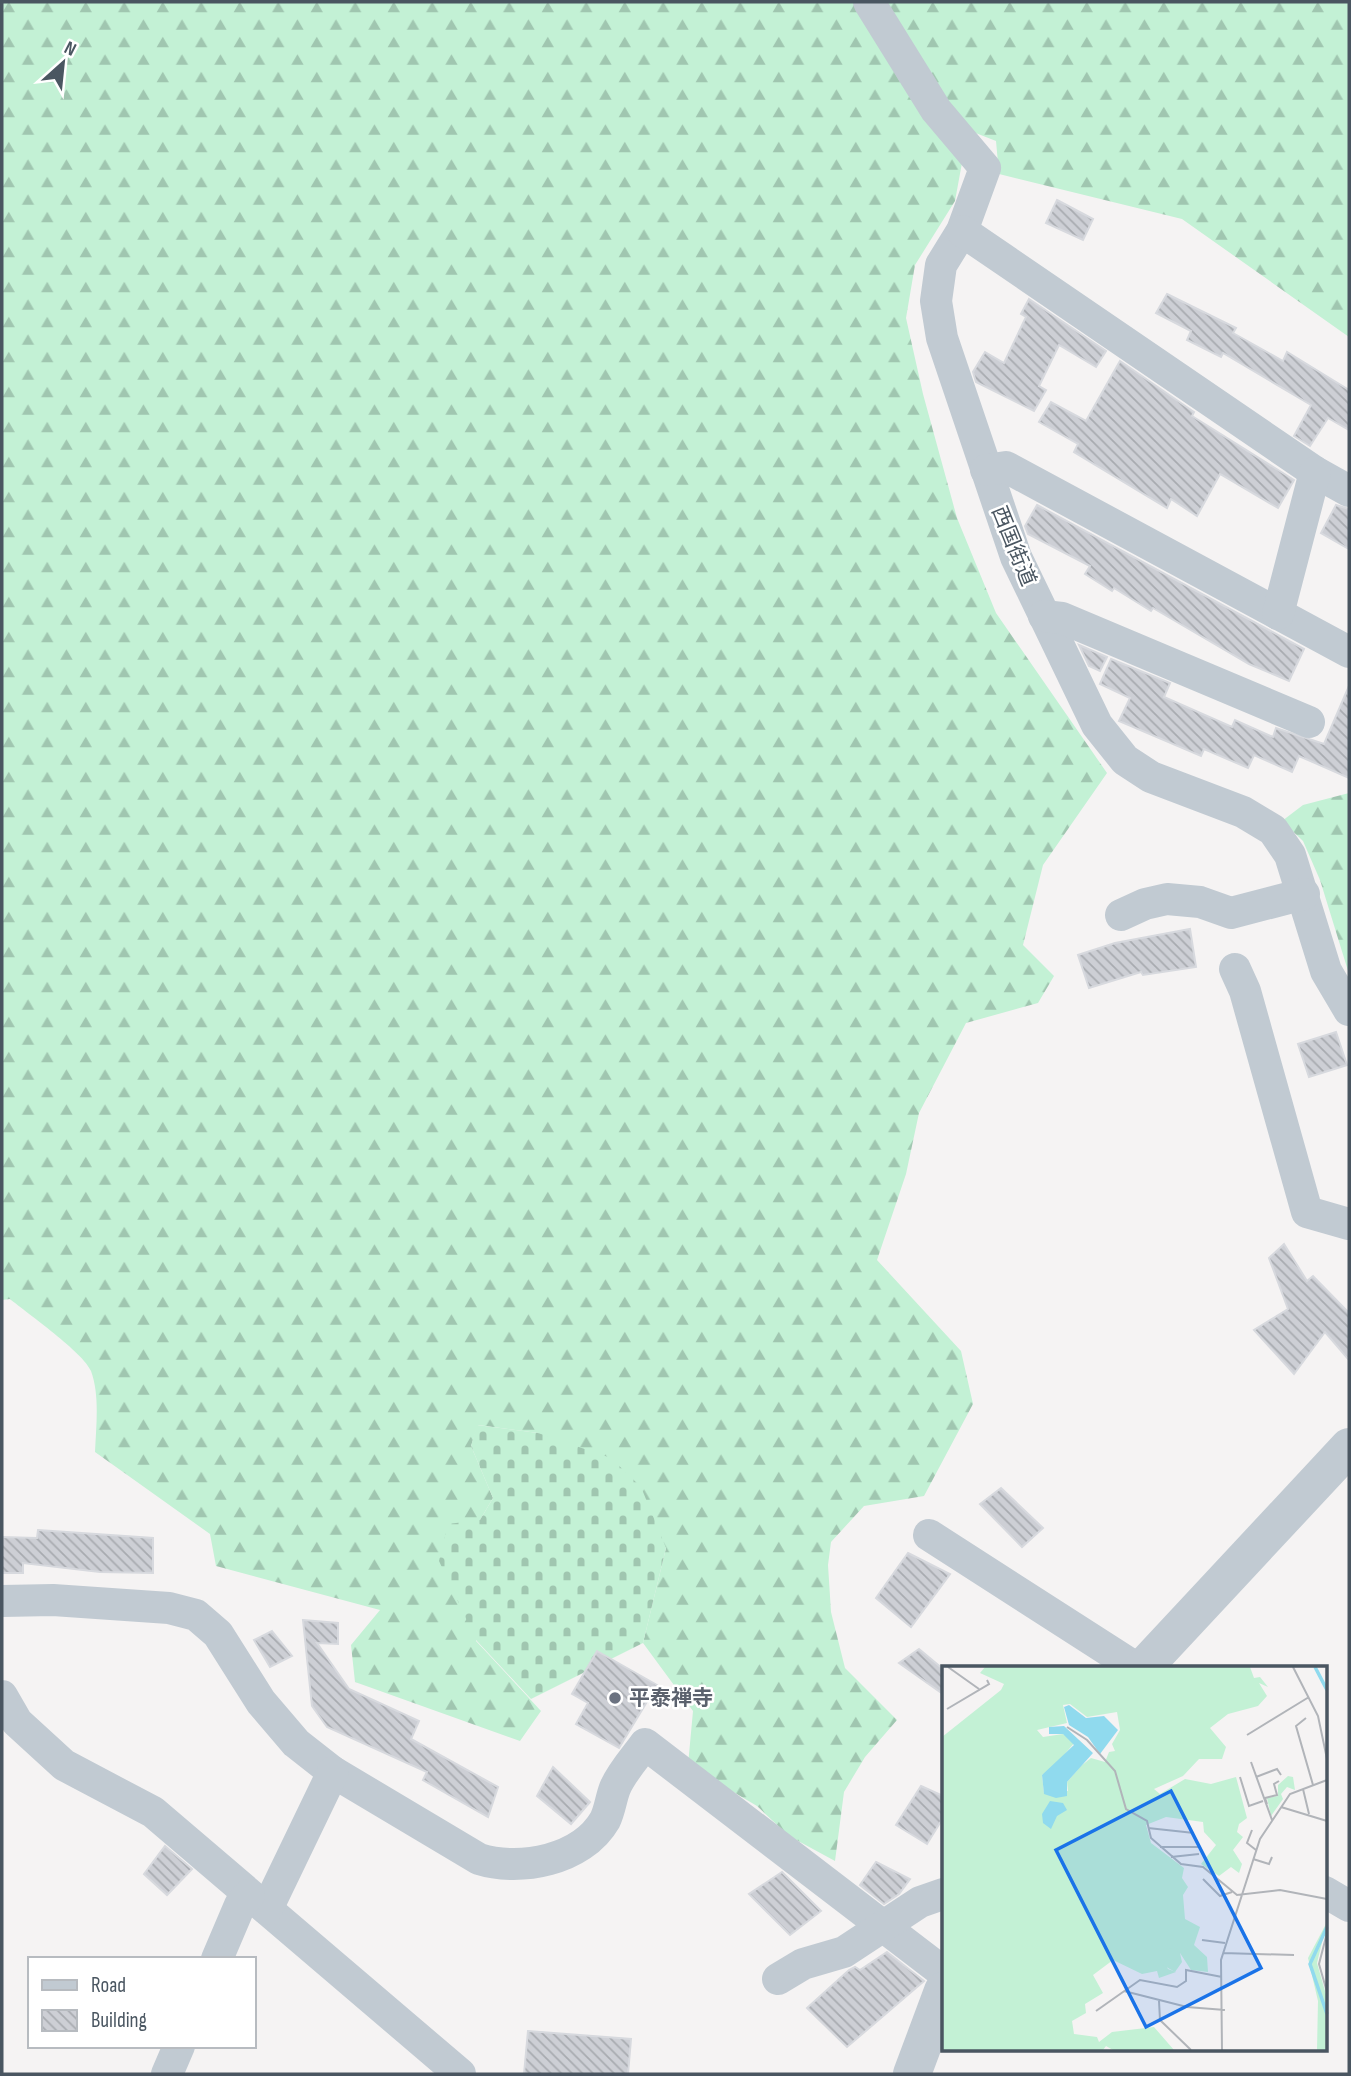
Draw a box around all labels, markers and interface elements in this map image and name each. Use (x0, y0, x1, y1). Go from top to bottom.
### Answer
north arrow (28, 28, 98, 98)
text: N (60, 37, 80, 62)
street label: 西国街道 (986, 503, 1041, 590)
inset map (942, 1666, 1326, 2052)
place label: 平泰禅寺 (629, 1686, 713, 1711)
marker: 平泰禅寺 (607, 1690, 623, 1706)
legend (28, 1957, 256, 2048)
text: Road (91, 1973, 126, 1998)
text: Building (91, 2008, 147, 2033)

